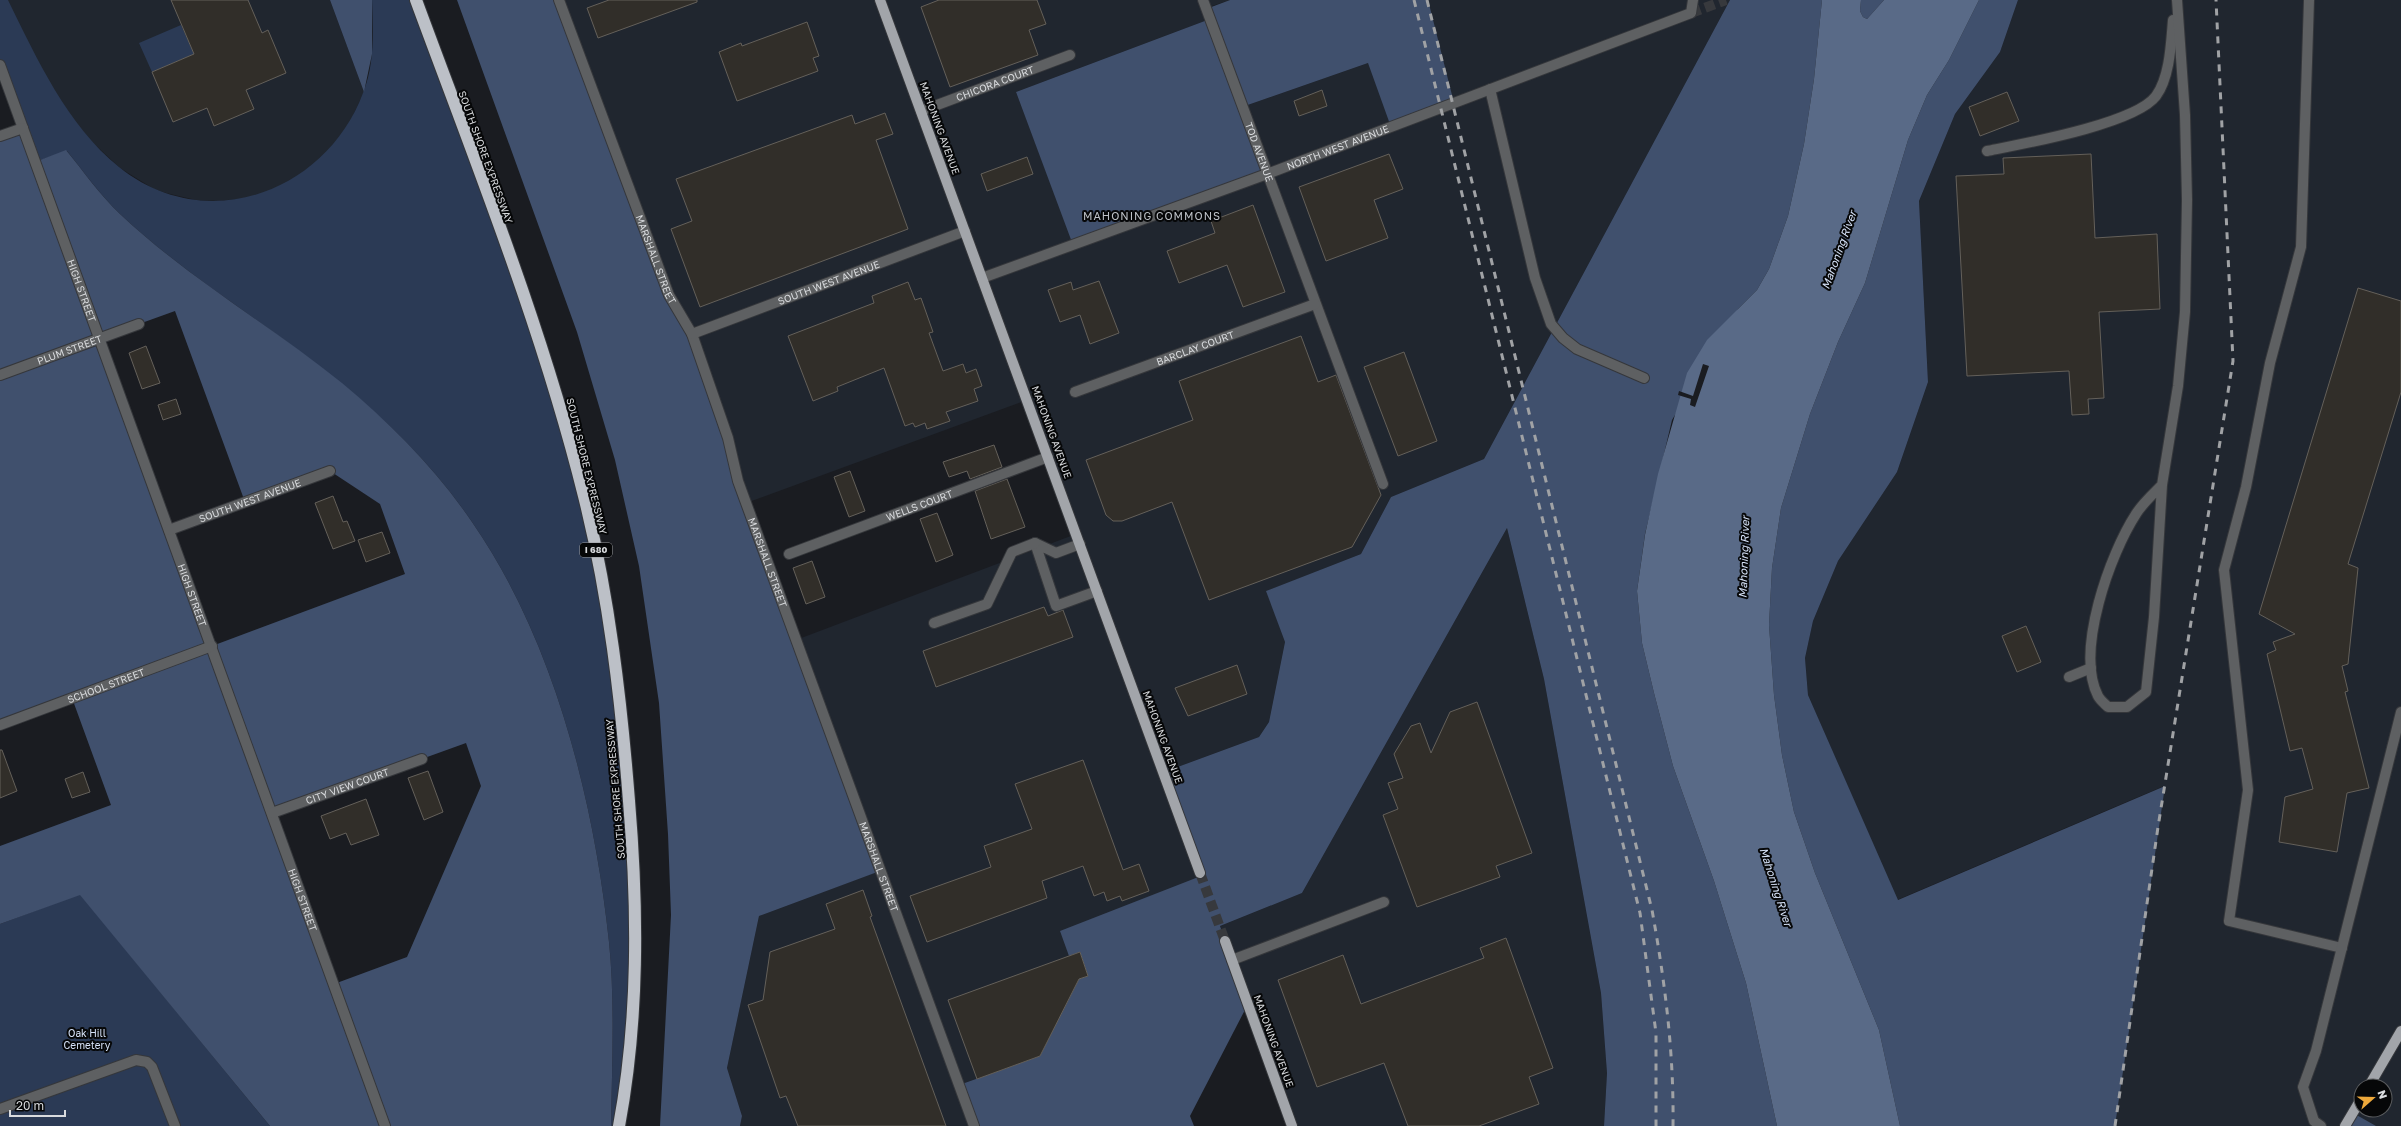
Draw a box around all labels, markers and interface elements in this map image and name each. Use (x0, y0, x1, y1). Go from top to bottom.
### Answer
street label: CHICORA COURT (954, 63, 1036, 103)
street label: MAHONING AVENUE (918, 80, 962, 176)
street label: SOUTH SHORE EXPRESSWAY (456, 89, 516, 225)
street label: TOD AVENUE (1243, 120, 1276, 183)
street label: NORTH WEST AVENUE (1285, 122, 1391, 172)
water label: Mahoning River (1818, 207, 1860, 291)
district label: MAHONING COMMONS (1083, 209, 1221, 222)
street label: MARSHALL STREET (634, 213, 679, 306)
street label: HIGH STREET (65, 258, 99, 324)
street label: SOUTH WEST AVENUE (776, 258, 881, 307)
street label: BARCLAY COURT (1155, 328, 1236, 368)
street label: PLUM STREET (35, 332, 104, 367)
street label: MAHONING AVENUE (1030, 384, 1074, 480)
street label: SOUTH SHORE EXPRESSWAY (564, 397, 610, 536)
street label: SOUTH WEST AVENUE (197, 476, 302, 525)
street label: WELLS COURT (884, 487, 954, 523)
water label: Mahoning River (1736, 514, 1752, 598)
street label: MARSHALL STREET (746, 516, 790, 609)
road number: I 680 (580, 543, 612, 557)
street label: HIGH STREET (176, 562, 209, 628)
street label: SCHOOL STREET (66, 666, 146, 705)
street label: MAHONING AVENUE (1141, 689, 1185, 785)
street label: SOUTH SHORE EXPRESSWAY (603, 718, 627, 859)
street label: CITY VIEW COURT (304, 765, 391, 806)
street label: MARSHALL STREET (857, 820, 901, 913)
water label: Mahoning River (1757, 846, 1796, 930)
street label: HIGH STREET (286, 867, 320, 933)
street label: MAHONING AVENUE (1252, 993, 1296, 1089)
park label: Oak Hill Cemetery (64, 1027, 111, 1051)
north arrow (2353, 1078, 2393, 1118)
text: N (2375, 1088, 2390, 1101)
scale bar (10, 1092, 65, 1118)
text: 20 m (16, 1098, 44, 1113)

